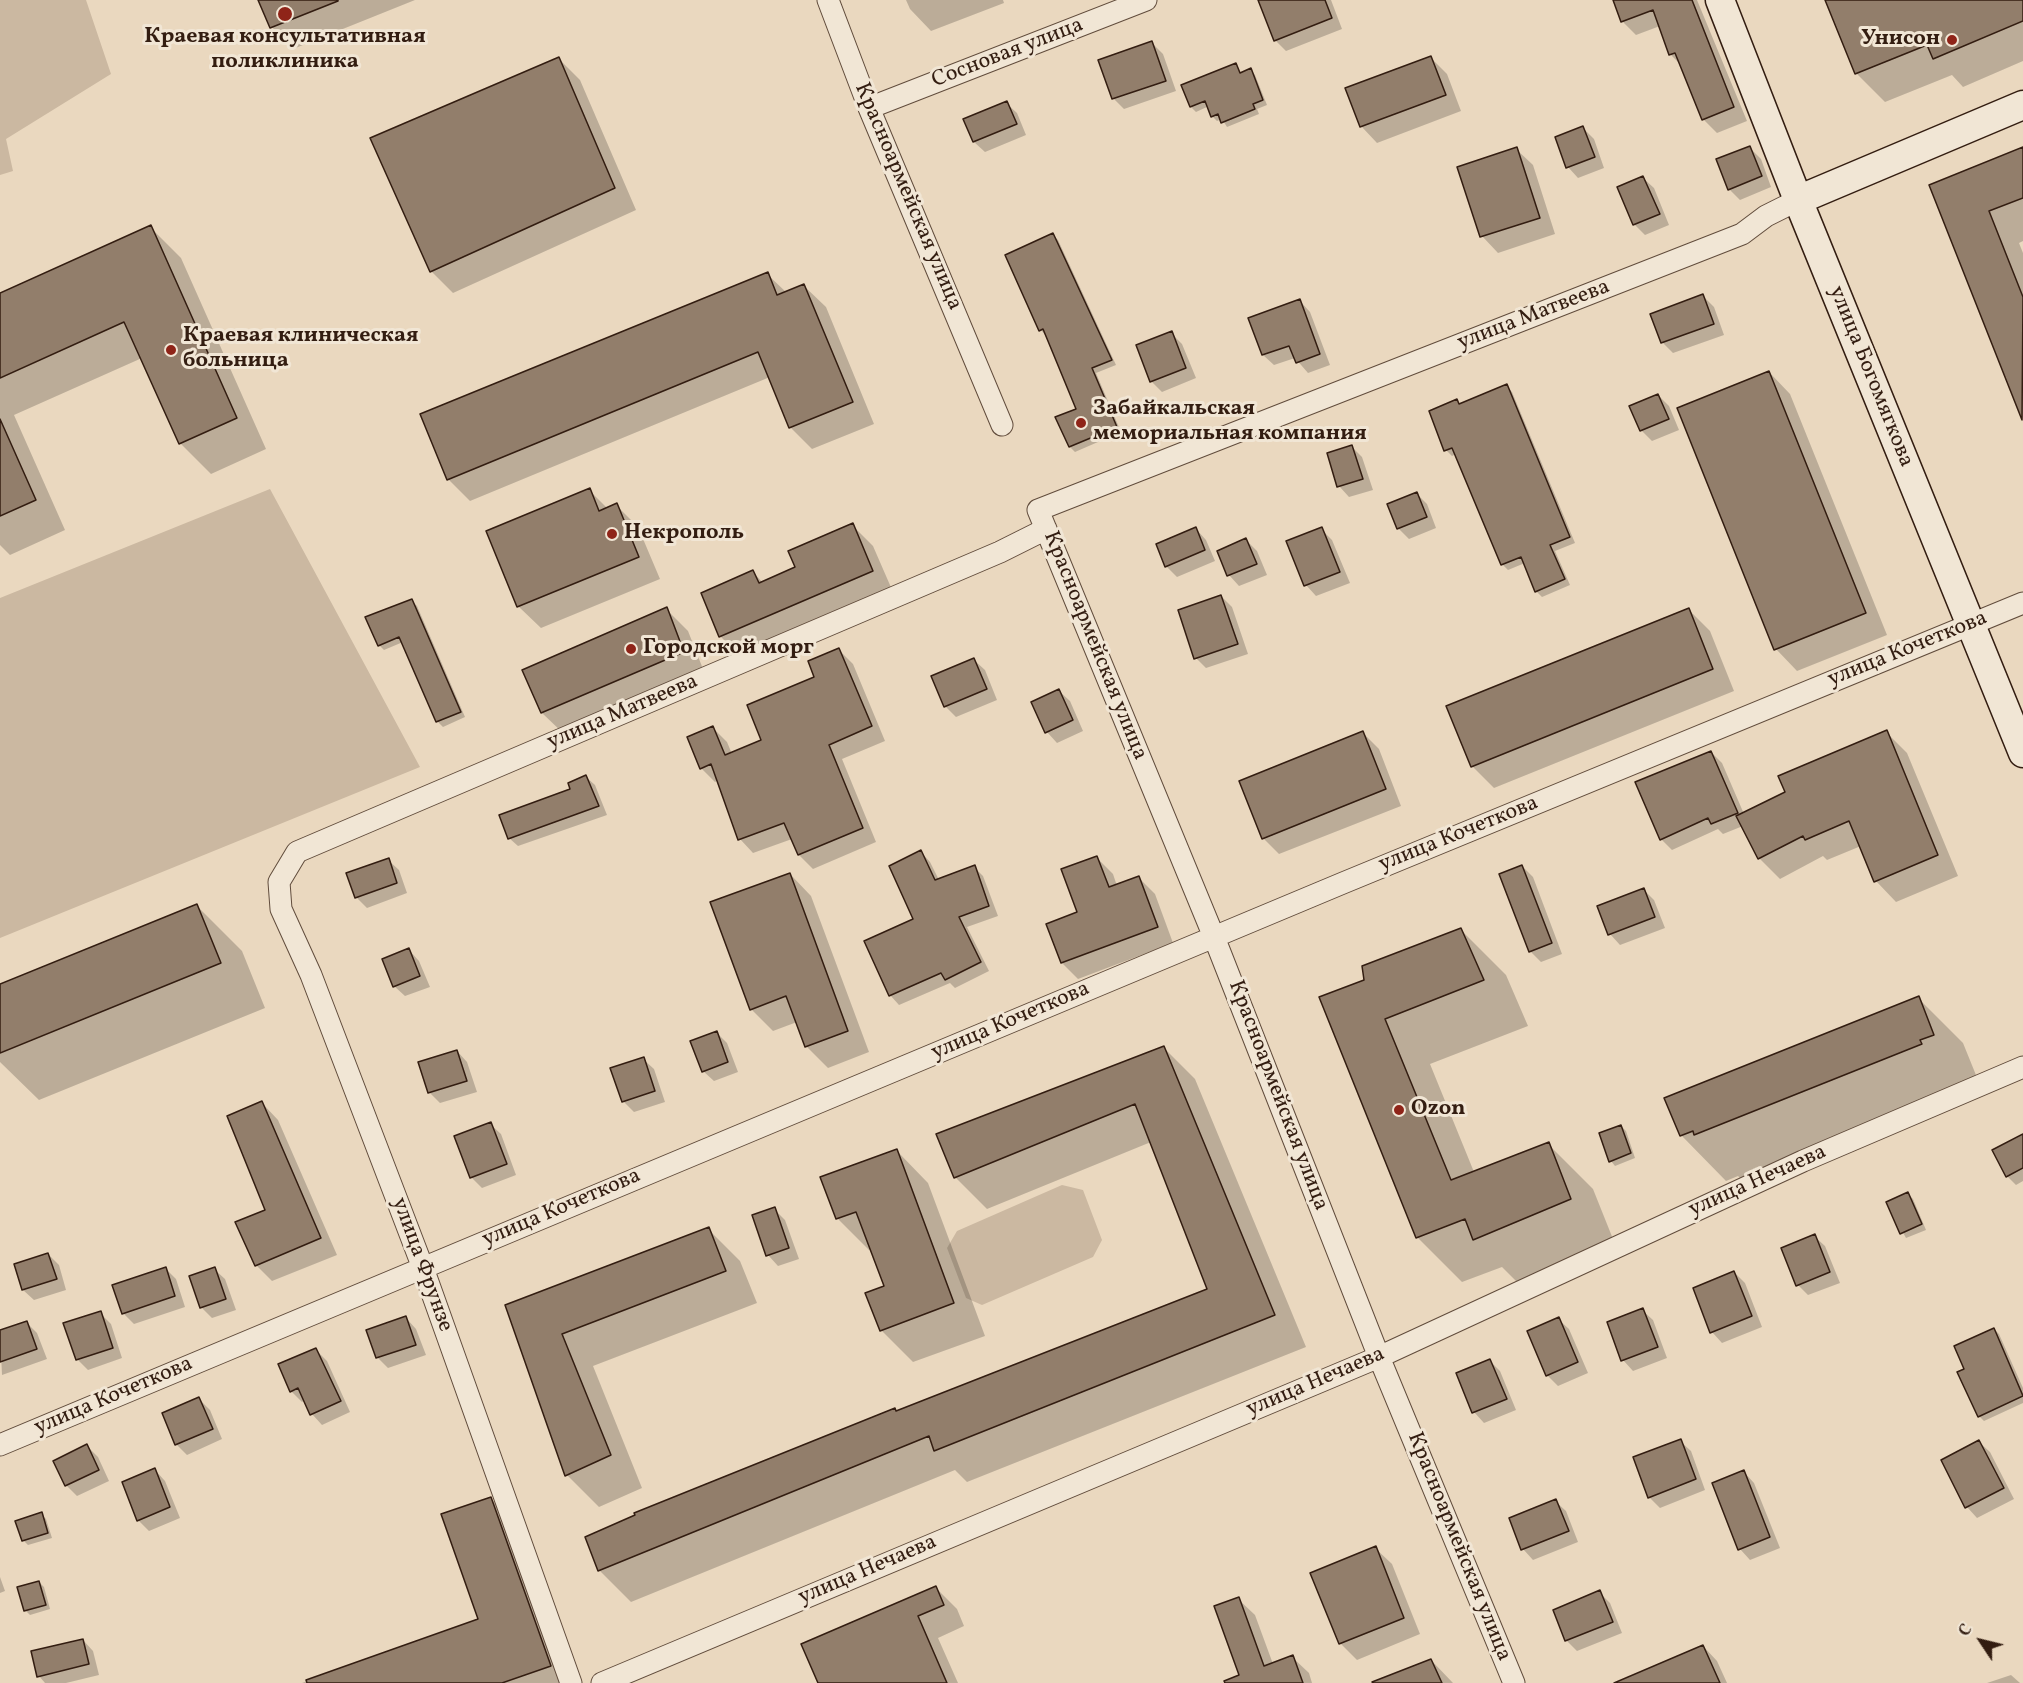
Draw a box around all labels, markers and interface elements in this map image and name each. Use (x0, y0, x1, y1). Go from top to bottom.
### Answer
marker: Краевая консультативная поликлиника (276, 5, 294, 23)
street label: Сосновая улица (928, 13, 1088, 95)
place label: Краевая консультативная поликлиника (144, 25, 426, 76)
place label: Унисон (1861, 27, 1940, 53)
marker: Унисон (1945, 33, 1959, 47)
street label: Красноармейская улица (847, 79, 967, 315)
street label: улица Матвеева (1454, 275, 1614, 357)
street label: улица Богомягкова (1822, 283, 1918, 471)
place label: Краевая клиническая больница (183, 324, 418, 376)
marker: Краевая клиническая больница (164, 343, 178, 357)
place label: Забайкальская мемориальная компания (1093, 397, 1367, 448)
marker: Забайкальская мемориальная компания (1074, 416, 1088, 430)
place label: Некрополь (624, 521, 744, 547)
marker: Некрополь (605, 527, 619, 541)
street label: Красноармейская улица (1036, 528, 1152, 764)
street label: улица Кочеткова (1824, 606, 1992, 694)
place label: Городской морг (643, 636, 814, 662)
marker: Городской морг (624, 642, 638, 656)
street label: улица Матвеева (544, 669, 702, 757)
street label: улица Кочеткова (1375, 791, 1543, 879)
street label: улица Кочеткова (928, 977, 1094, 1067)
street label: Красноармейская улица (1221, 977, 1333, 1215)
place label: Ozon (1411, 1097, 1466, 1123)
marker: Ozon (1392, 1103, 1406, 1117)
street label: улица Нечаева (1685, 1140, 1831, 1224)
street label: улица Кочеткова (479, 1164, 645, 1254)
street label: улица Фрунзе (384, 1194, 458, 1336)
street label: улица Нечаева (1243, 1342, 1389, 1424)
street label: улица Кочеткова (31, 1352, 197, 1442)
street label: Красноармейская улица (1400, 1429, 1516, 1665)
street label: улица Нечаева (795, 1530, 941, 1612)
north arrow (1951, 1611, 2011, 1671)
text: С (1954, 1620, 1978, 1641)

